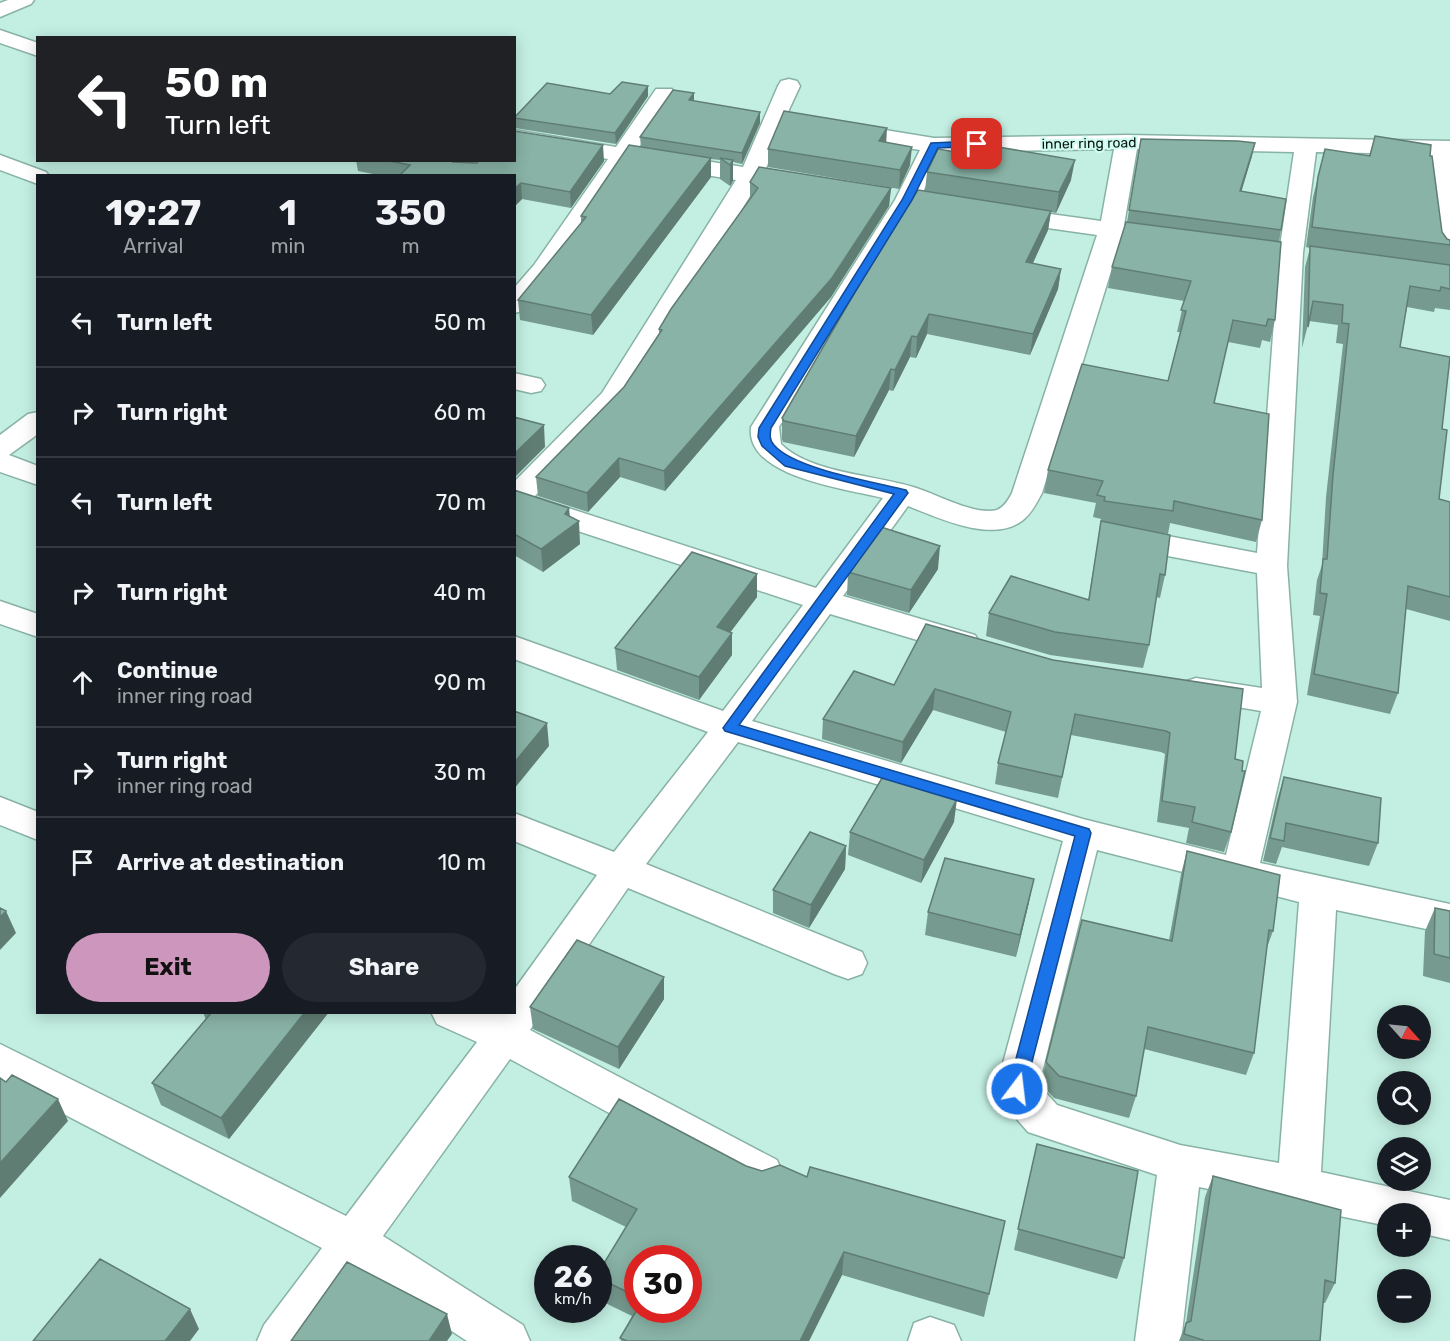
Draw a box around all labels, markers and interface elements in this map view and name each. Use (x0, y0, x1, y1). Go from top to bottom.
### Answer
text: 50 m (165, 58, 268, 108)
icon: left (66, 60, 144, 138)
text: Turn left (165, 109, 270, 141)
pin (951, 118, 1002, 169)
icon: arrive (960, 127, 993, 160)
street label: inner ring road (1041, 134, 1137, 153)
text: 19:27 (106, 191, 201, 234)
text: 1 (279, 191, 297, 234)
text: 350 (375, 191, 446, 234)
text: Arrival (123, 234, 183, 258)
text: min (271, 234, 305, 258)
text: m (402, 234, 420, 258)
icon: left (66, 306, 99, 339)
text: Turn left (117, 309, 212, 336)
text: 50 m (434, 309, 486, 336)
icon: right (66, 396, 99, 429)
text: Turn right (117, 399, 227, 426)
text: 60 m (434, 399, 486, 426)
icon: left (66, 486, 99, 519)
text: Turn left (117, 489, 212, 516)
text: 70 m (436, 489, 486, 516)
icon: right (66, 576, 99, 609)
text: Turn right (117, 579, 227, 606)
text: 40 m (433, 579, 486, 606)
text: Continue (117, 657, 218, 684)
icon: ahead (66, 666, 99, 699)
text: 90 m (434, 669, 486, 696)
text: inner ring road (117, 684, 253, 708)
text: Turn right (117, 747, 227, 774)
icon: right (66, 756, 99, 789)
text: 30 m (434, 759, 486, 786)
text: inner ring road (117, 774, 253, 798)
icon: arrive (66, 846, 99, 879)
text: Arrive at destination (117, 849, 344, 876)
text: 10 m (438, 849, 486, 876)
button: Exit (66, 933, 270, 1002)
button: Share (282, 933, 486, 1002)
north arrow (1377, 1005, 1431, 1059)
map controls (1377, 1005, 1431, 1323)
position arrow (985, 1057, 1049, 1121)
button: search (1377, 1071, 1431, 1125)
button: layers (1377, 1137, 1431, 1191)
button: + (1377, 1203, 1431, 1257)
speed limit sign: 30 (624, 1245, 702, 1323)
text: 26 (553, 1259, 593, 1295)
button: − (1377, 1269, 1431, 1323)
text: km/h (554, 1290, 592, 1308)

